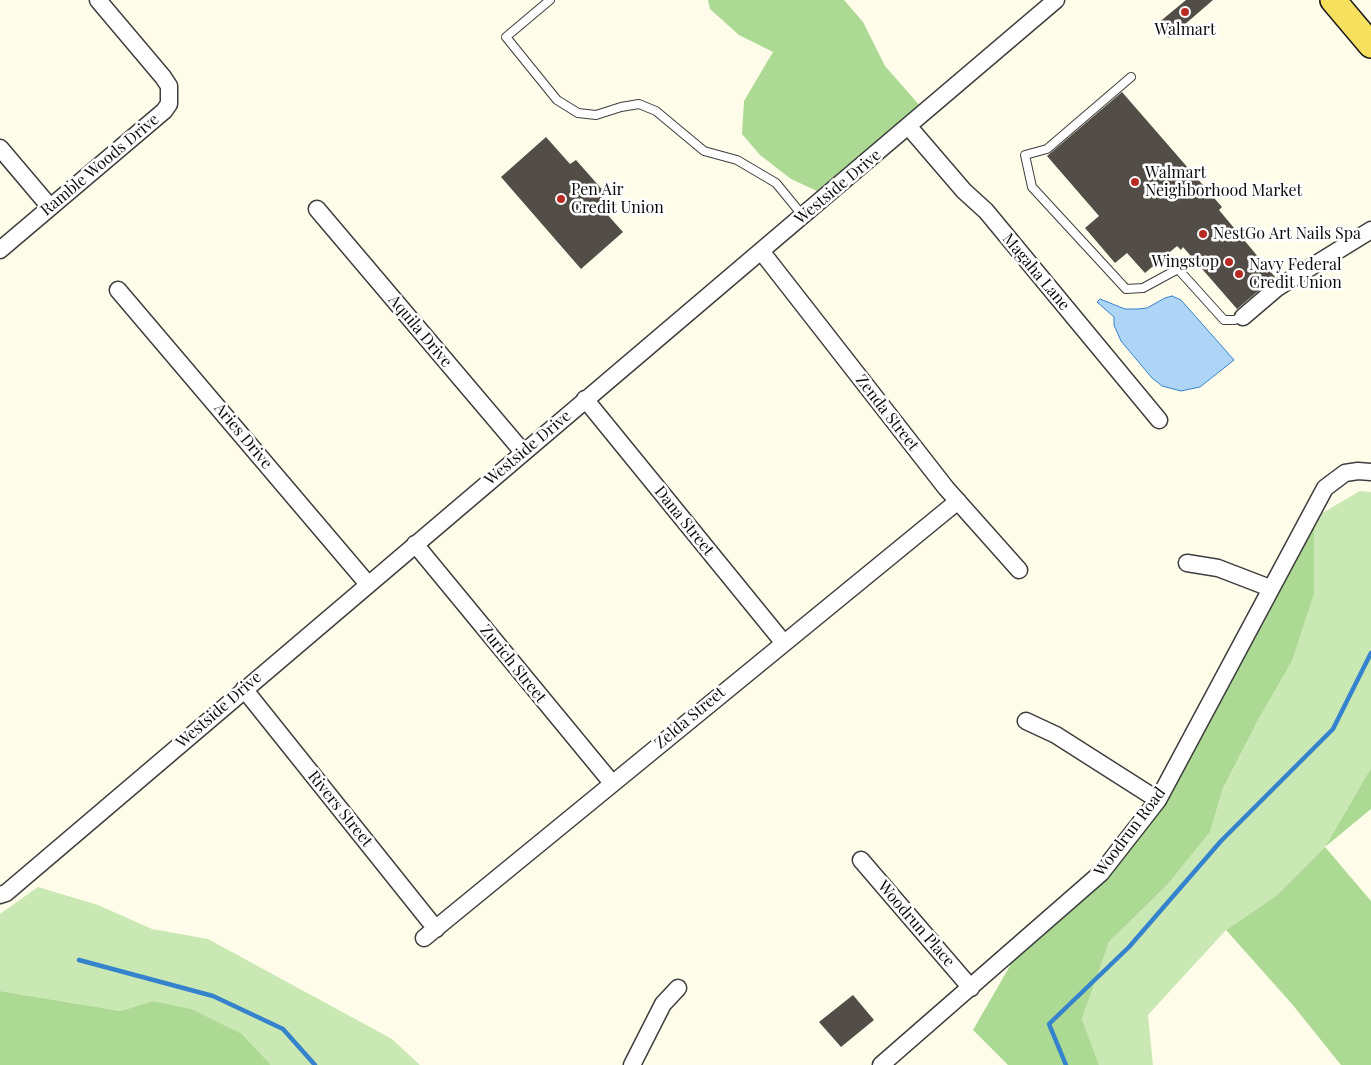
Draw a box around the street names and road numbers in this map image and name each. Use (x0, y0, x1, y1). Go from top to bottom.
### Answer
street label: Ramble Woods Drive (37, 110, 163, 220)
street label: Westside Drive (791, 145, 885, 229)
street label: Magaha Lane (998, 230, 1074, 314)
street label: Aquila Drive (384, 291, 456, 371)
street label: Zenda Street (851, 371, 923, 455)
street label: Aries Drive (210, 399, 276, 473)
street label: Westside Drive (481, 406, 575, 490)
street label: Dana Street (650, 482, 718, 560)
street label: Zurich Street (476, 621, 550, 707)
street label: Westside Drive (172, 668, 266, 752)
street label: Zelda Street (651, 683, 729, 753)
street label: Rivers Street (304, 767, 376, 851)
street label: Woodrun Road (1090, 784, 1170, 880)
street label: Woodrun Place (873, 877, 959, 971)

